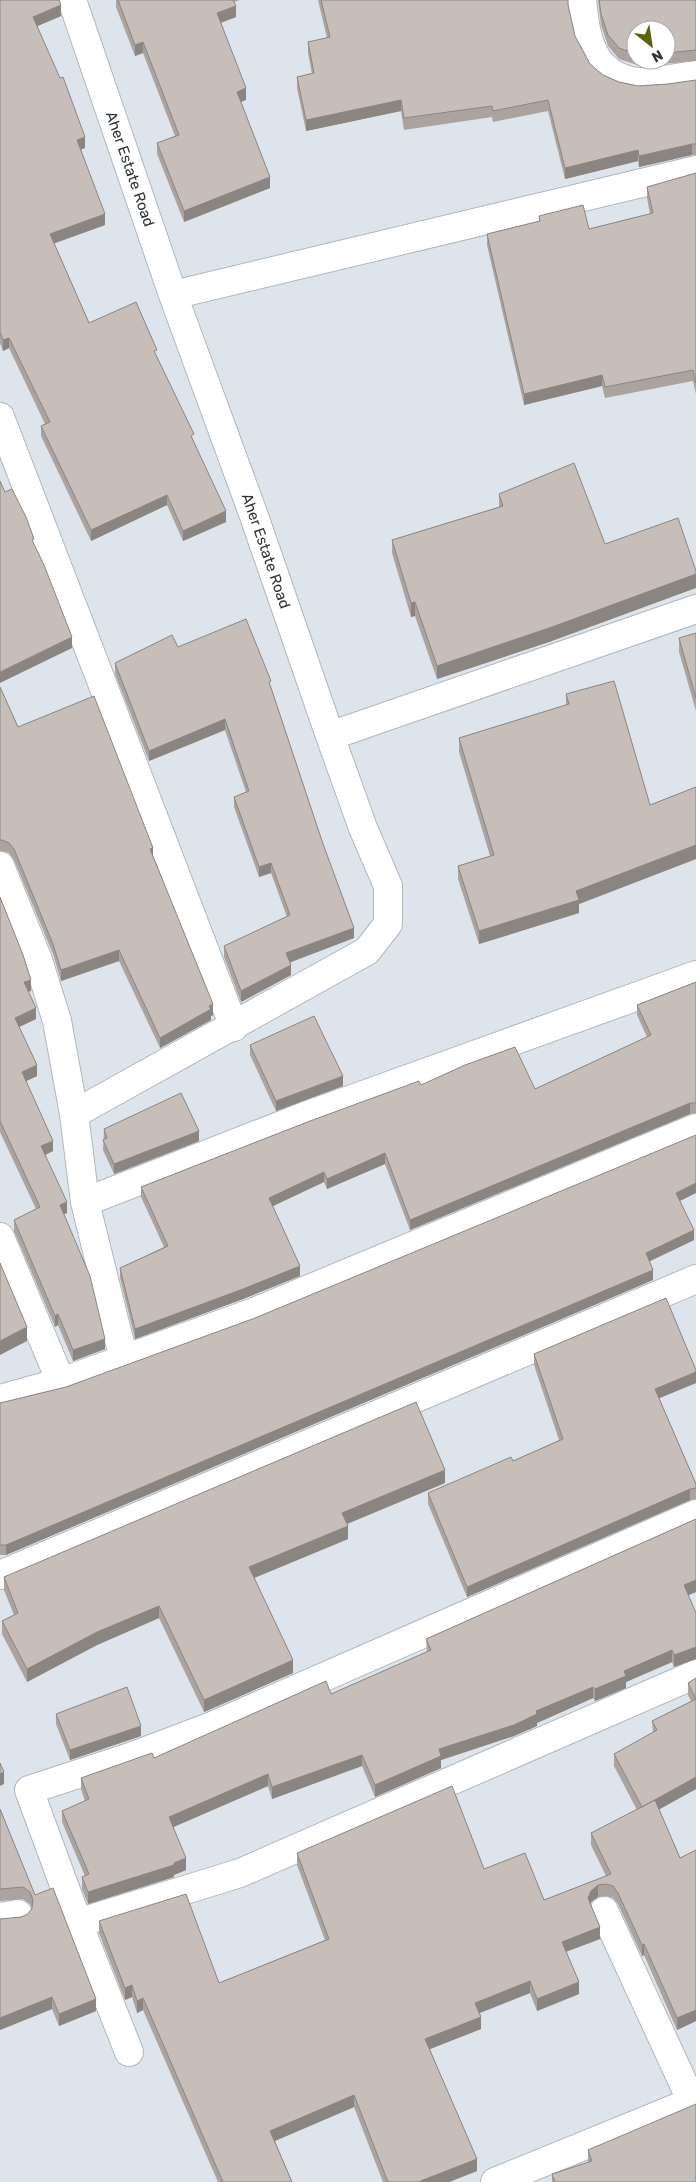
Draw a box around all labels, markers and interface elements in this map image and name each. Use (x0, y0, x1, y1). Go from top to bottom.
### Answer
north arrow (626, 20, 676, 70)
text: N (649, 46, 666, 66)
street label: Aher Estate Road (102, 109, 158, 229)
street label: Aher Estate Road (238, 491, 294, 611)

